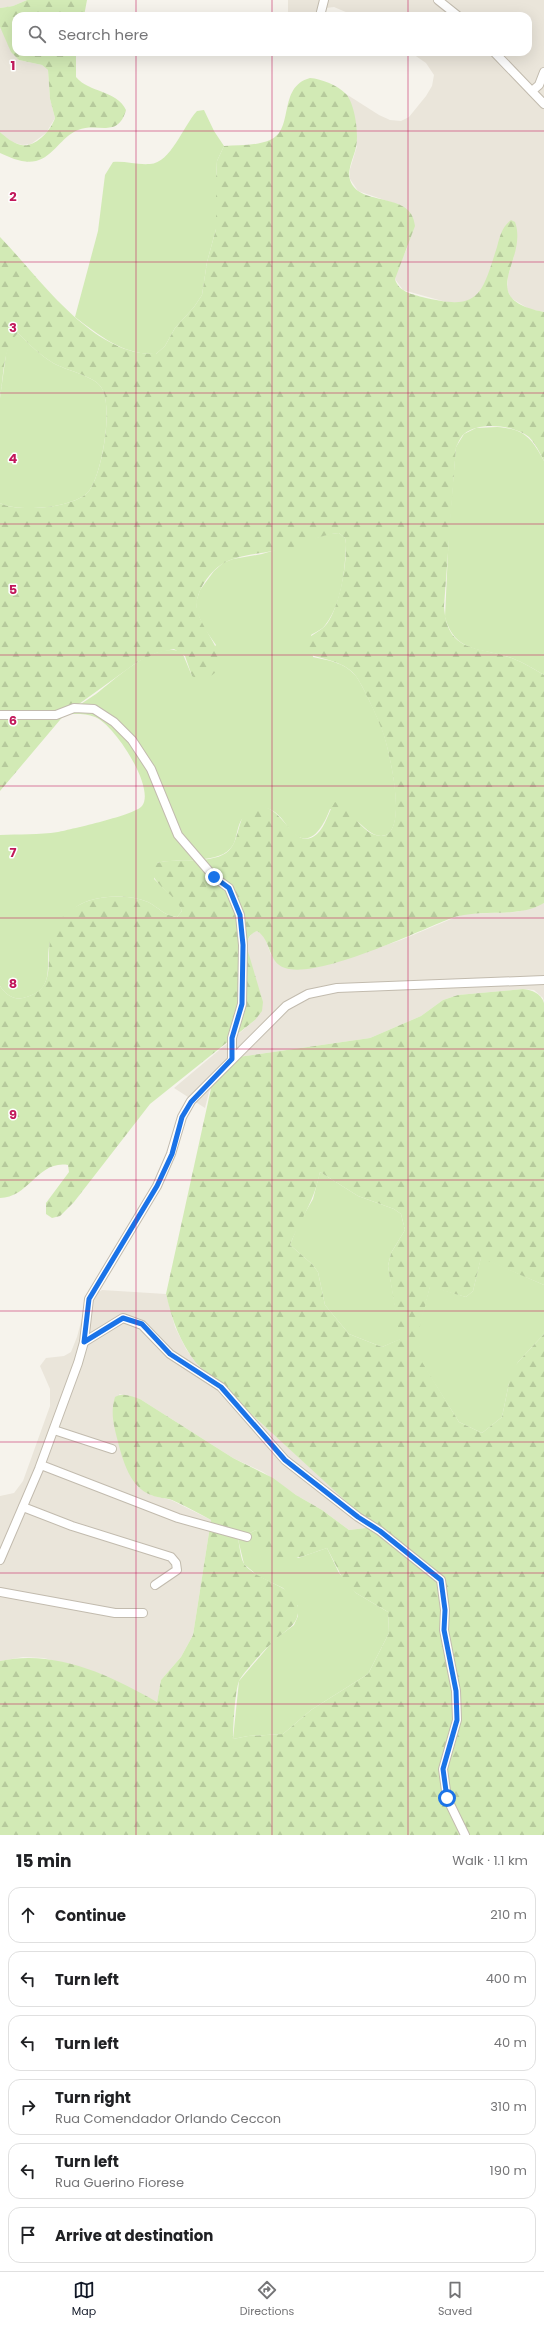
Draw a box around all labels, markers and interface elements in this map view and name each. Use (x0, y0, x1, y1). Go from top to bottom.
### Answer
search box (12, 12, 532, 56)
icon: search (26, 23, 48, 45)
text: Search here (58, 24, 148, 45)
text: 1 (11, 56, 15, 75)
text: 2 (9, 187, 17, 206)
text: 3 (9, 318, 17, 337)
text: 4 (9, 449, 18, 468)
text: 5 (9, 580, 17, 599)
text: 6 (9, 711, 17, 730)
text: 7 (10, 843, 17, 862)
route end (205, 868, 223, 886)
text: 8 (9, 974, 17, 993)
text: 9 (9, 1105, 17, 1124)
route start (438, 1789, 456, 1807)
text: 15 min (16, 1849, 72, 1873)
text: Walk · 1.1 km (452, 1851, 528, 1870)
icon: ahead (17, 1904, 39, 1926)
text: Continue (55, 1905, 126, 1926)
text: 210 m (490, 1905, 527, 1924)
icon: left (17, 1968, 39, 1990)
text: Turn left (55, 1969, 119, 1990)
text: 400 m (486, 1969, 527, 1988)
icon: left (17, 2032, 39, 2054)
text: Turn left (55, 2033, 119, 2054)
text: 40 m (494, 2033, 527, 2052)
text: Turn right (55, 2087, 131, 2108)
icon: right (17, 2096, 39, 2118)
text: 310 m (490, 2097, 527, 2116)
text: Rua Comendador Orlando Ceccon (55, 2109, 281, 2128)
text: Turn left (55, 2151, 119, 2172)
icon: left (17, 2160, 39, 2182)
text: 190 m (490, 2161, 527, 2180)
text: Rua Guerino Fiorese (55, 2173, 184, 2192)
icon: arrive (17, 2224, 39, 2246)
text: Arrive at destination (55, 2225, 213, 2246)
tab: Map (72, 2279, 96, 2320)
tab: Directions (240, 2279, 294, 2320)
tab: Saved (438, 2279, 472, 2320)

